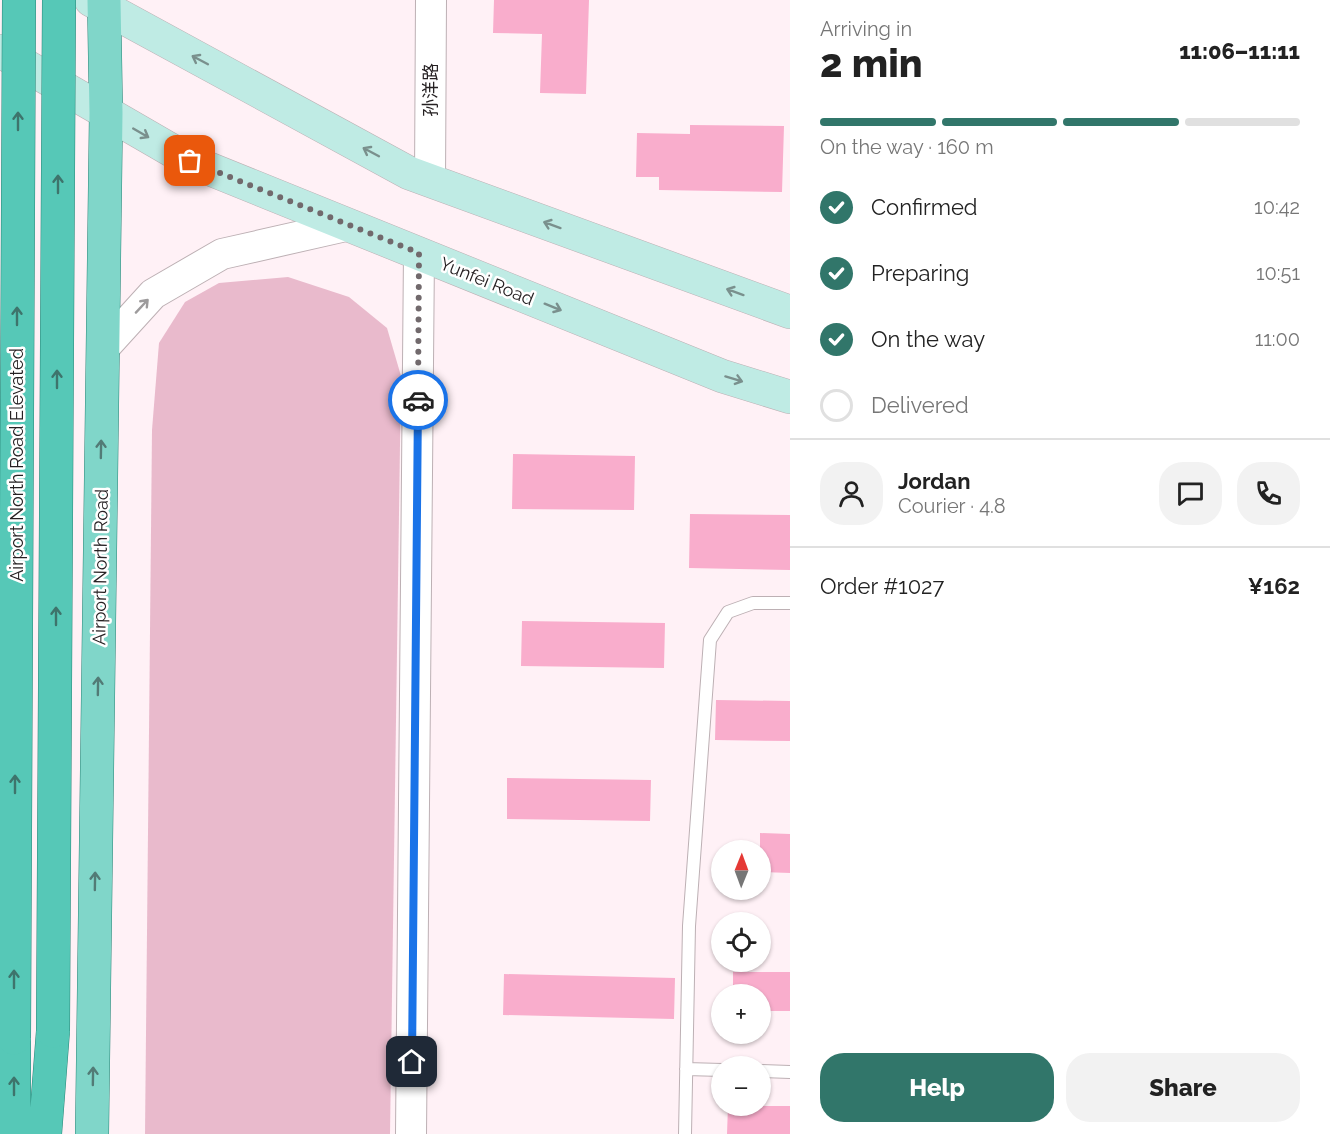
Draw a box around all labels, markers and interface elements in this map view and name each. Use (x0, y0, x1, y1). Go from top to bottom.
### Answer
text: Arriving in (820, 17, 912, 41)
text: 11:06–11:11 (1179, 38, 1300, 64)
text: 2 min (820, 40, 923, 86)
one-way arrow (192, 54, 209, 66)
street label: 孙洋路 (420, 63, 441, 117)
one-way arrow (12, 112, 24, 132)
one-way arrow (132, 128, 150, 139)
pin (164, 135, 215, 186)
text: On the way · 160 m (820, 135, 994, 159)
icon: bag (173, 144, 206, 177)
one-way arrow (363, 146, 381, 157)
one-way arrow (52, 174, 64, 194)
icon: check (820, 191, 853, 224)
text: Confirmed (871, 194, 978, 220)
text: 10:42 (1254, 195, 1300, 219)
one-way arrow (543, 219, 562, 230)
street label: Yunfei Road (437, 253, 537, 309)
icon: check (820, 257, 853, 290)
text: Preparing (871, 260, 969, 286)
text: 10:51 (1256, 261, 1300, 285)
one-way arrow (726, 286, 745, 297)
one-way arrow (135, 298, 149, 313)
one-way arrow (543, 302, 561, 313)
one-way arrow (11, 307, 23, 327)
icon: check (820, 323, 853, 356)
text: On the way (871, 326, 985, 352)
text: 11:00 (1255, 327, 1300, 351)
street label: Airport North Road Elevated (6, 348, 27, 582)
one-way arrow (51, 369, 63, 389)
courier (388, 370, 448, 430)
one-way arrow (724, 375, 743, 386)
icon: car (402, 384, 435, 417)
text: Delivered (871, 392, 969, 418)
one-way arrow (95, 439, 107, 459)
button: person (820, 462, 883, 525)
button: chat (1159, 462, 1222, 525)
button: phone (1237, 462, 1300, 525)
text: Jordan (898, 468, 970, 494)
street label: Airport North Road (88, 489, 112, 645)
text: Courier · 4.8 (898, 494, 1006, 518)
text: Order #1027 (820, 573, 944, 599)
text: ¥162 (1248, 573, 1300, 599)
one-way arrow (50, 606, 62, 626)
one-way arrow (92, 676, 104, 696)
one-way arrow (9, 775, 21, 795)
north arrow (711, 840, 771, 900)
map controls (711, 840, 771, 1116)
one-way arrow (90, 871, 101, 891)
button: locate (711, 912, 771, 972)
one-way arrow (8, 970, 20, 990)
button: + (711, 984, 771, 1044)
pin (386, 1036, 437, 1087)
icon: home (395, 1045, 428, 1078)
button: Help (820, 1053, 1054, 1122)
button: Share (1066, 1053, 1300, 1122)
button: − (711, 1056, 771, 1116)
one-way arrow (87, 1066, 99, 1086)
one-way arrow (8, 1076, 20, 1096)

